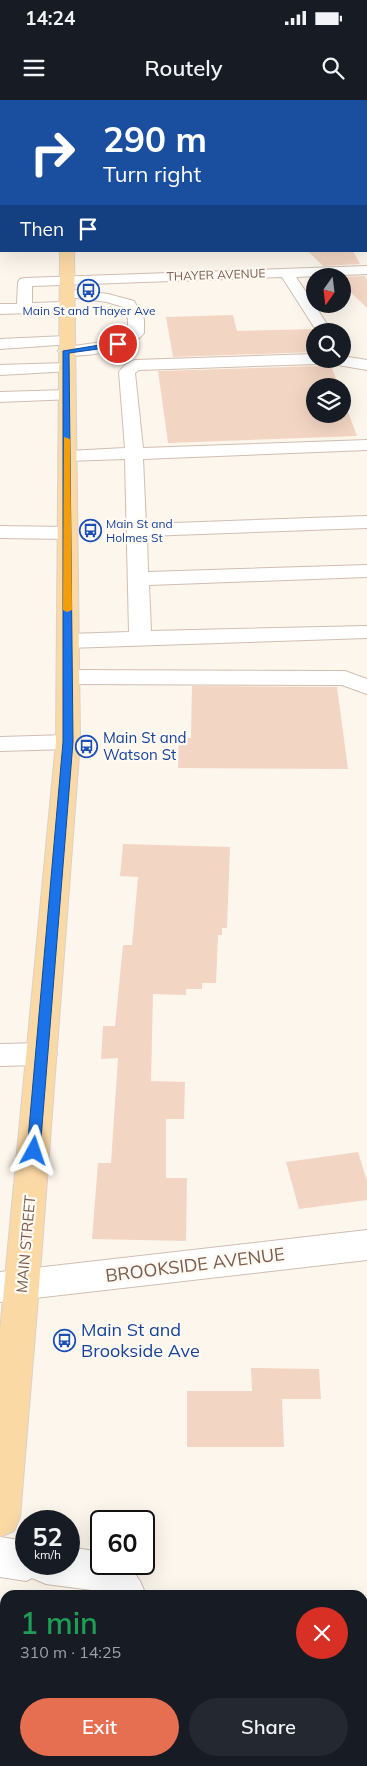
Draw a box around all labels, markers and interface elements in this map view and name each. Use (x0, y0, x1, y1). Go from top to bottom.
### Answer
text: 14:24 (25, 6, 75, 30)
icon: menu (20, 54, 48, 82)
text: Routely (145, 54, 222, 82)
icon: search (319, 54, 347, 82)
text: 290 m (103, 117, 207, 161)
icon: right (20, 120, 85, 185)
text: Turn right (103, 160, 201, 188)
icon: arrive (74, 215, 102, 243)
text: Then (20, 217, 64, 241)
street label: THAYER AVENUE (166, 265, 266, 284)
north arrow (306, 268, 351, 312)
map controls (306, 268, 351, 423)
bus stop icon: Main St and Thayer Ave (77, 278, 101, 302)
place label: Main St and Thayer Ave (23, 303, 155, 318)
pin (97, 323, 139, 365)
button: search (306, 323, 351, 368)
icon: arrive (104, 330, 132, 358)
button: layers (306, 378, 351, 423)
place label: Main St and Holmes St (106, 516, 173, 545)
bus stop icon: Main St and Holmes St (78, 519, 102, 543)
place label: Main St and Watson St (103, 728, 186, 764)
bus stop icon: Main St and Watson St (75, 735, 99, 759)
position arrow (7, 1124, 59, 1176)
street label: MAIN STREET (12, 1194, 39, 1294)
street label: BROOKSIDE AVENUE (104, 1242, 286, 1287)
place label: Main St and Brookside Ave (81, 1318, 200, 1362)
bus stop icon: Main St and Brookside Ave (53, 1328, 77, 1352)
speed limit sign: 60 (90, 1510, 155, 1575)
text: 52 (32, 1521, 63, 1552)
text: km/h (34, 1547, 61, 1562)
text: 1 min (20, 1604, 98, 1642)
button: close (296, 1607, 348, 1659)
text: 310 m · 14:25 (20, 1642, 121, 1662)
button: Exit (20, 1698, 179, 1756)
button: Share (189, 1698, 348, 1756)

